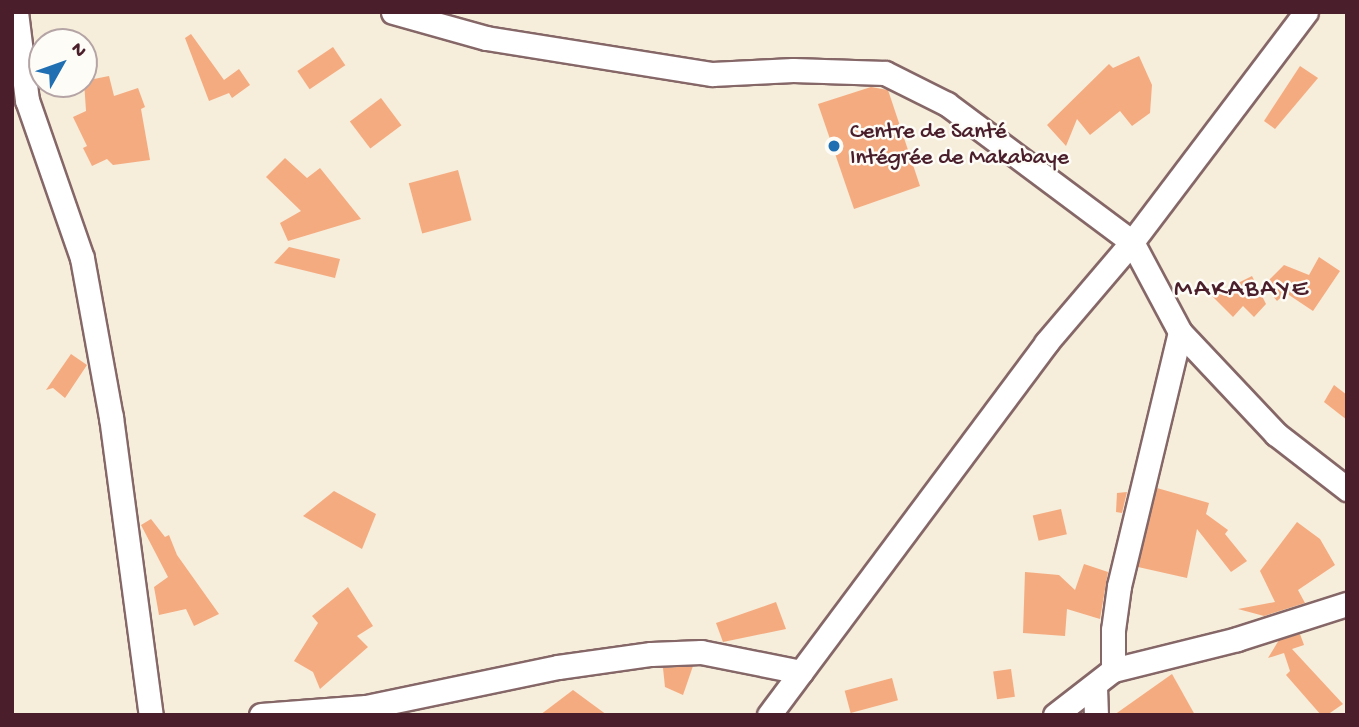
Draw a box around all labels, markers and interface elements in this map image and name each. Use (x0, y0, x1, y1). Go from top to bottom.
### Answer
north arrow (28, 28, 98, 98)
text: N (65, 38, 91, 63)
place label: Centre de Santé Intégrée de Makabaye (850, 119, 1069, 173)
marker: Centre de Santé Intégrée de Makabaye (824, 136, 844, 156)
district label: MAKABAYE (1175, 275, 1309, 307)

